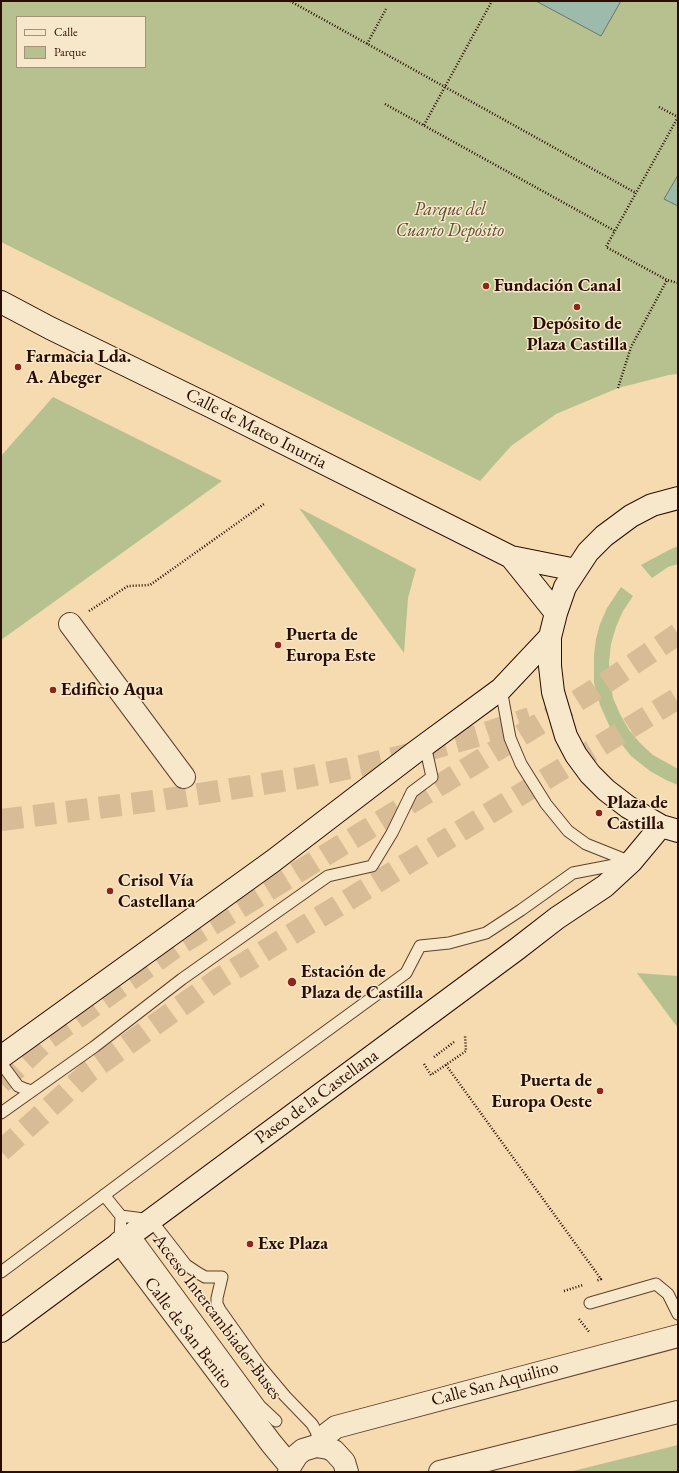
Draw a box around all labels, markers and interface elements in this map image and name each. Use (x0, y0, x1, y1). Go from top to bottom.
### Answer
legend (16, 16, 146, 68)
text: Calle (54, 24, 78, 40)
text: Parque (54, 44, 86, 60)
park label: Parque del Cuarto Depósito (396, 199, 504, 242)
place label: Fundación Canal (494, 275, 621, 297)
marker: Fundación Canal (481, 281, 491, 291)
marker: Depósito de Plaza Castilla (572, 302, 582, 312)
place label: Depósito de Plaza Castilla (527, 313, 627, 356)
place label: Farmacia Lda. A. Abeger (26, 346, 131, 388)
marker: Farmacia Lda. A. Abeger (13, 362, 23, 372)
street label: Calle de Mateo Inurria (182, 384, 330, 474)
place label: Puerta de Europa Este (286, 624, 376, 666)
marker: Puerta de Europa Este (273, 640, 283, 650)
place label: Edificio Aqua (61, 679, 163, 701)
marker: Edificio Aqua (48, 685, 58, 695)
place label: Plaza de Castilla (607, 792, 668, 834)
marker: Plaza de Castilla (594, 808, 604, 818)
place label: Crisol Vía Castellana (118, 870, 195, 912)
marker: Crisol Vía Castellana (105, 886, 115, 896)
place label: Estación de Plaza de Castilla (301, 961, 423, 1004)
marker: Estación de Plaza de Castilla (286, 976, 298, 988)
street label: Paseo de la Castellana (251, 1045, 383, 1149)
place label: Puerta de Europa Oeste (492, 1070, 592, 1112)
marker: Puerta de Europa Oeste (595, 1086, 605, 1096)
street label: Acceso Intercambiador Buses (148, 1230, 286, 1404)
place label: Exe Plaza (258, 1233, 328, 1255)
marker: Exe Plaza (245, 1239, 255, 1249)
street label: Calle de San Benito (139, 1273, 237, 1393)
street label: Calle San Aquilino (429, 1357, 561, 1411)

